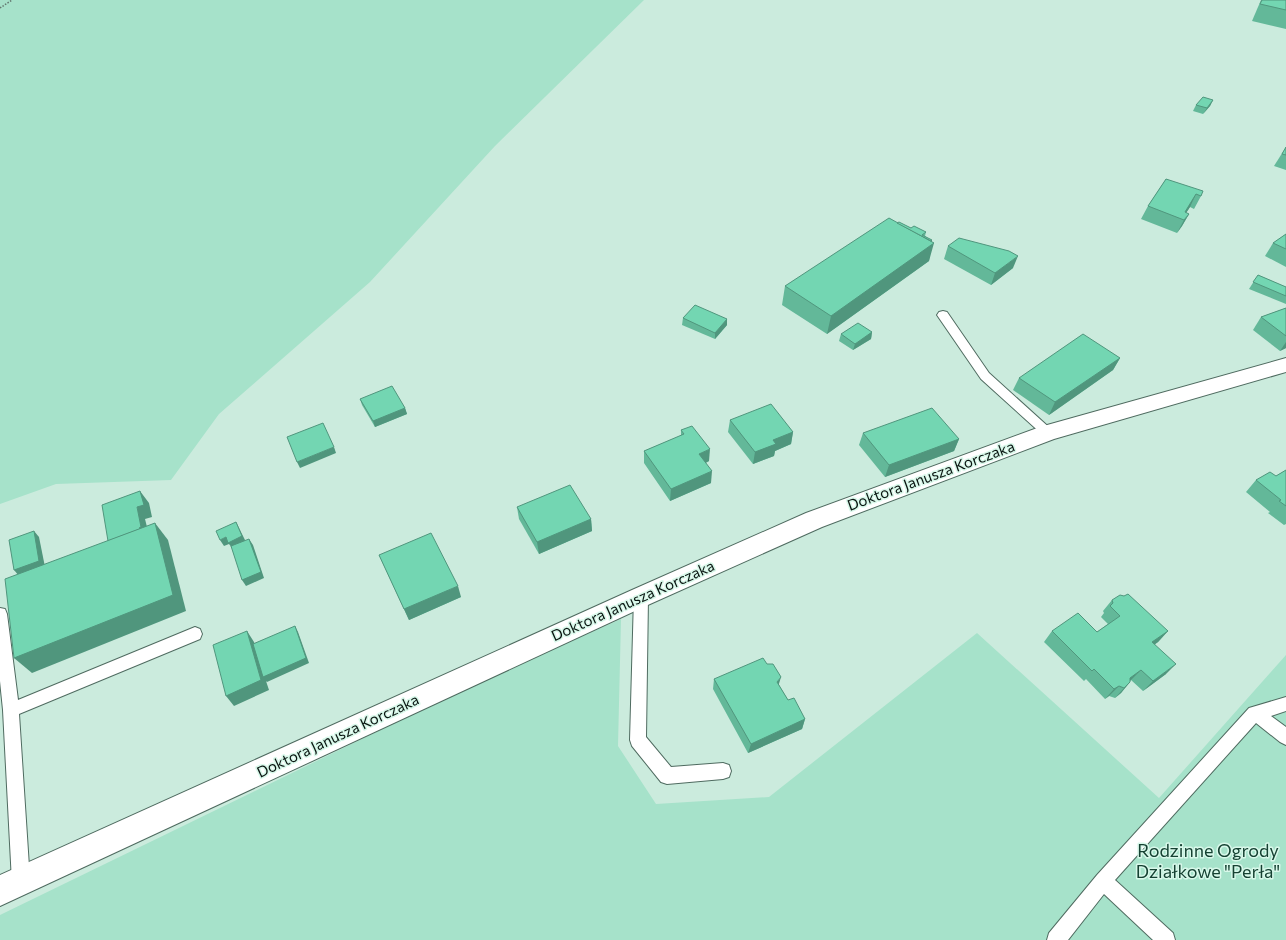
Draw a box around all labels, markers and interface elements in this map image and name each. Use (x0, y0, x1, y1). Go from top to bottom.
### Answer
street label: Doktora Janusza Korczaka (845, 436, 1017, 514)
street label: Doktora Janusza Korczaka (548, 556, 717, 644)
street label: Doktora Janusza Korczaka (254, 690, 422, 781)
park label: Rodzinne Ogrody Działkowe "Perła" (1136, 839, 1280, 882)

